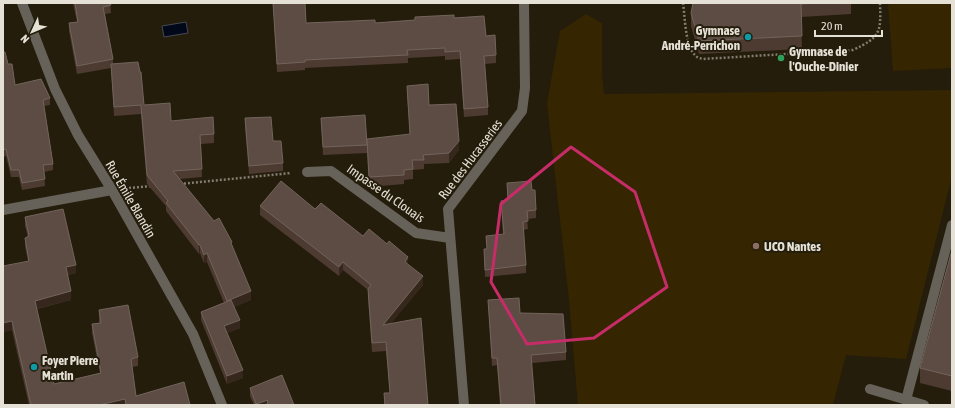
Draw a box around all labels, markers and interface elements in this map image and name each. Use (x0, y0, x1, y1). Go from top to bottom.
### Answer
north arrow (12, 12, 52, 52)
scale bar (815, 12, 882, 38)
text: 20 m (821, 19, 843, 33)
place label: Gymnase André-Perrichon (661, 23, 740, 53)
text: N (18, 32, 31, 45)
marker: Gymnase André-Perrichon (743, 32, 753, 42)
place label: Gymnase de l'Ouche-Dinier (789, 44, 859, 74)
marker: Gymnase de l'Ouche-Dinier (776, 53, 786, 63)
street label: Rue des Hucasseries (436, 116, 506, 202)
street label: Rue Émile Blandin (102, 158, 159, 241)
street label: Impasse du Clouais (344, 161, 428, 226)
place label: UCO Nantes (764, 239, 821, 254)
marker: UCO Nantes (751, 241, 761, 251)
place label: Foyer Pierre Martin (42, 353, 99, 383)
marker: Foyer Pierre Martin (29, 362, 39, 372)

